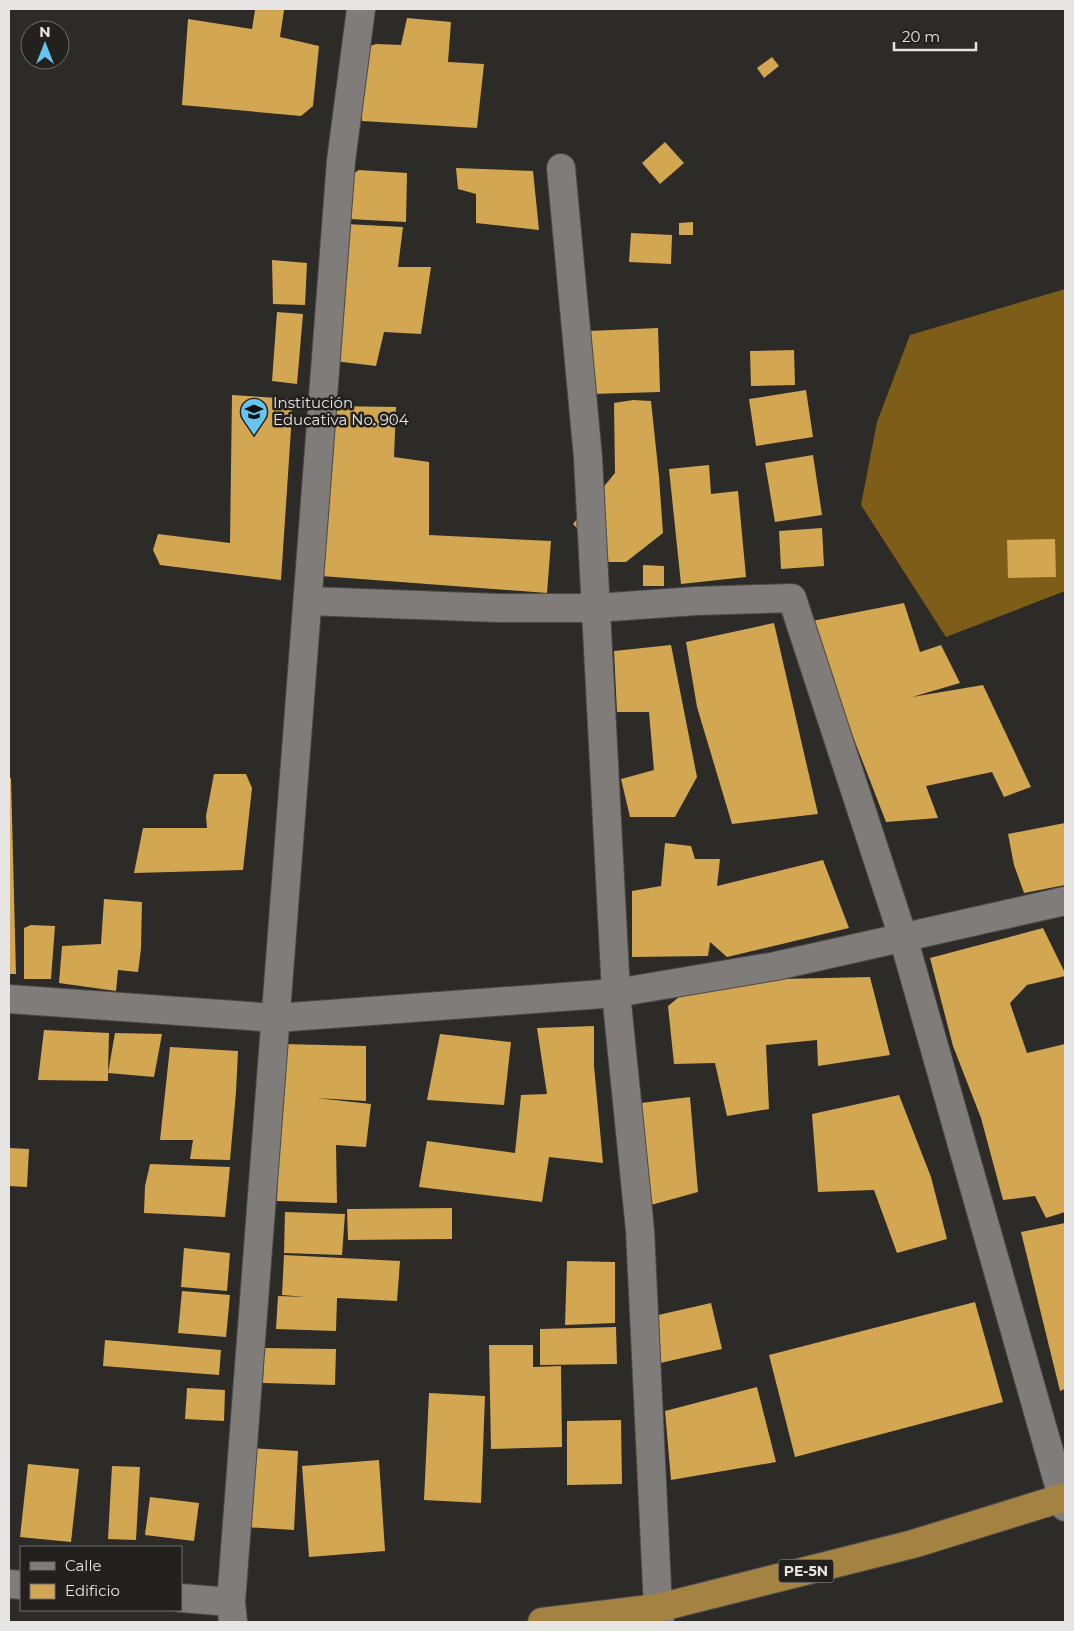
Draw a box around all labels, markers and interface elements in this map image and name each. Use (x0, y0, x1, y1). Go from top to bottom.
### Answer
north arrow (20, 20, 70, 70)
scale bar (894, 20, 976, 52)
text: N (39, 23, 51, 41)
text: 20 m (902, 27, 940, 46)
place label: Institución Educativa No. 904 (273, 393, 409, 429)
school or university icon: Institución Educativa No. 904 (239, 397, 269, 436)
legend (20, 1546, 182, 1611)
text: Calle (65, 1556, 102, 1575)
road number: PE-5N (778, 1560, 834, 1582)
text: Edificio (65, 1581, 120, 1600)

